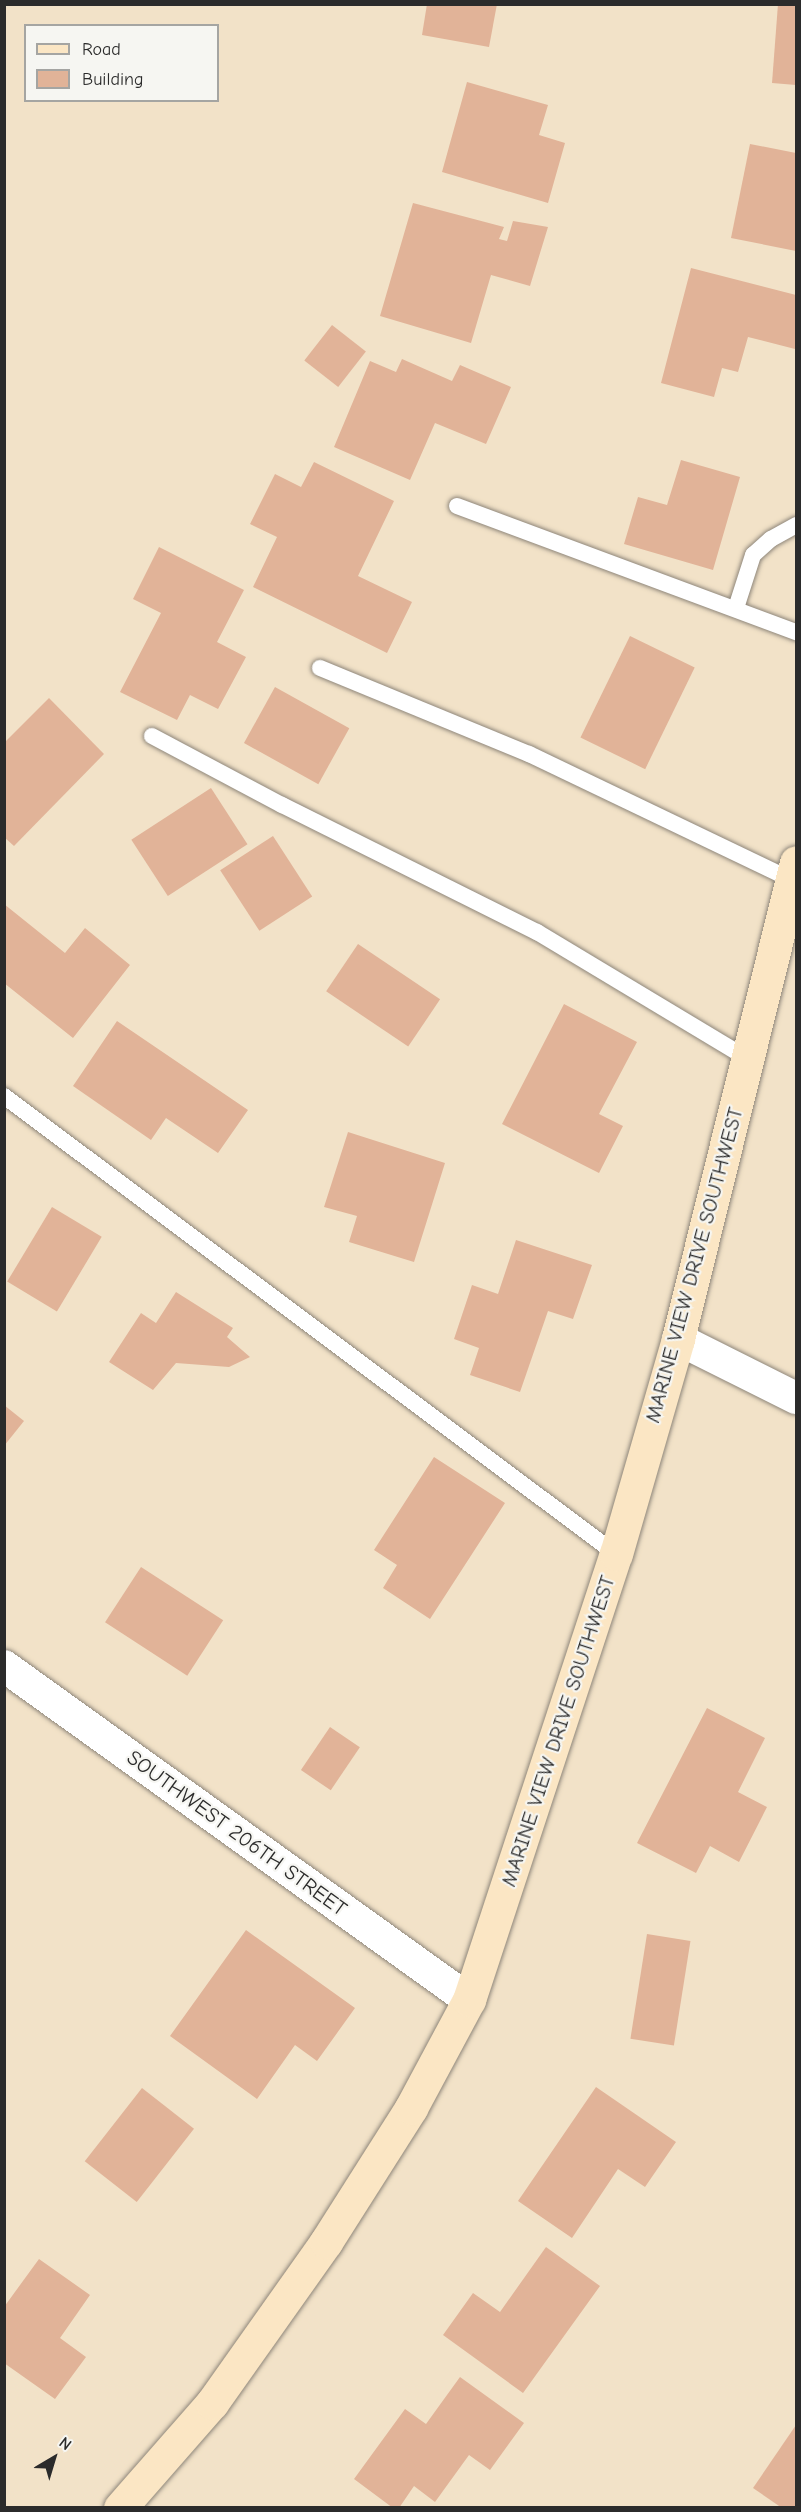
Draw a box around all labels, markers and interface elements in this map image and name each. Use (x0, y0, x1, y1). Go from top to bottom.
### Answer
legend (24, 24, 219, 102)
text: Road (82, 39, 121, 60)
text: Building (82, 69, 144, 90)
street label: MARINE VIEW DRIVE SOUTHWEST (640, 1105, 748, 1425)
street label: MARINE VIEW DRIVE SOUTHWEST (496, 1572, 620, 1890)
street label: SOUTHWEST 206TH STREET (122, 1745, 352, 1921)
north arrow (24, 2428, 84, 2488)
text: N (55, 2434, 75, 2454)

